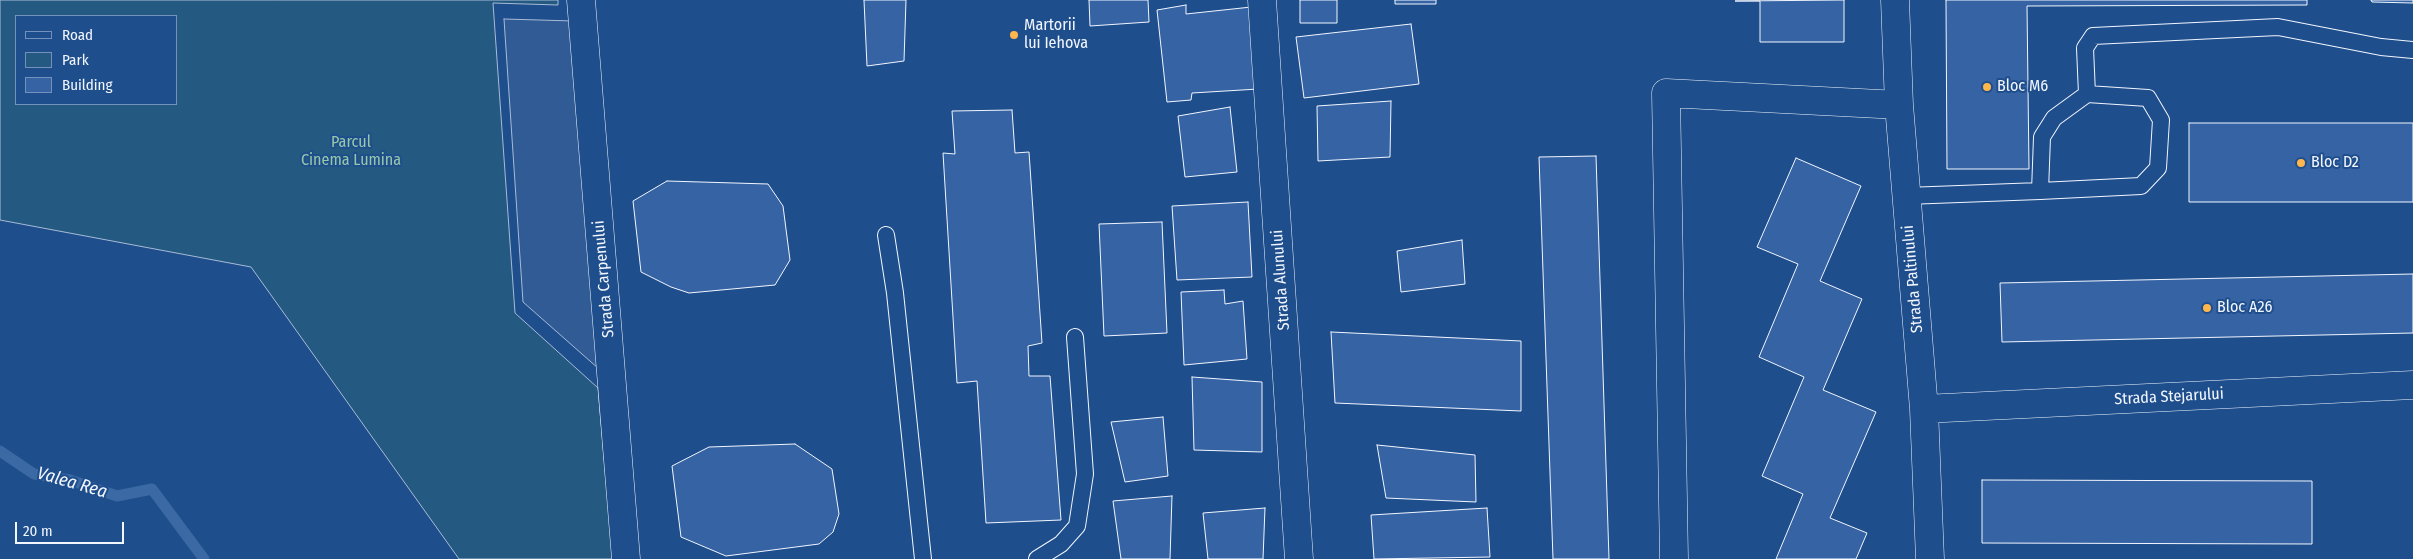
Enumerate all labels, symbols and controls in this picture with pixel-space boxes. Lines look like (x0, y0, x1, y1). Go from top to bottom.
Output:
legend (15, 15, 178, 105)
place label: Martorii lui Iehova (1024, 16, 1088, 54)
text: Road (62, 26, 93, 44)
marker: Martorii lui Iehova (1008, 29, 1020, 41)
text: Park (62, 51, 89, 69)
text: Building (62, 76, 113, 94)
place label: Bloc M6 (1997, 77, 2048, 97)
marker: Bloc M6 (1981, 81, 1993, 93)
park label: Parcul Cinema Lumina (301, 133, 401, 171)
place label: Bloc D2 (2311, 153, 2359, 173)
marker: Bloc D2 (2295, 157, 2307, 169)
street label: Strada Carpenului (589, 220, 619, 338)
street label: Strada Paltinului (1899, 224, 1927, 334)
street label: Strada Alunului (1268, 229, 1294, 331)
place label: Bloc A26 (2217, 298, 2273, 318)
marker: Bloc A26 (2201, 302, 2213, 314)
street label: Strada Stejarului (2114, 385, 2224, 409)
water label: Valea Rea (35, 463, 109, 503)
scale bar (18, 512, 126, 544)
text: 20 m (23, 522, 53, 540)

